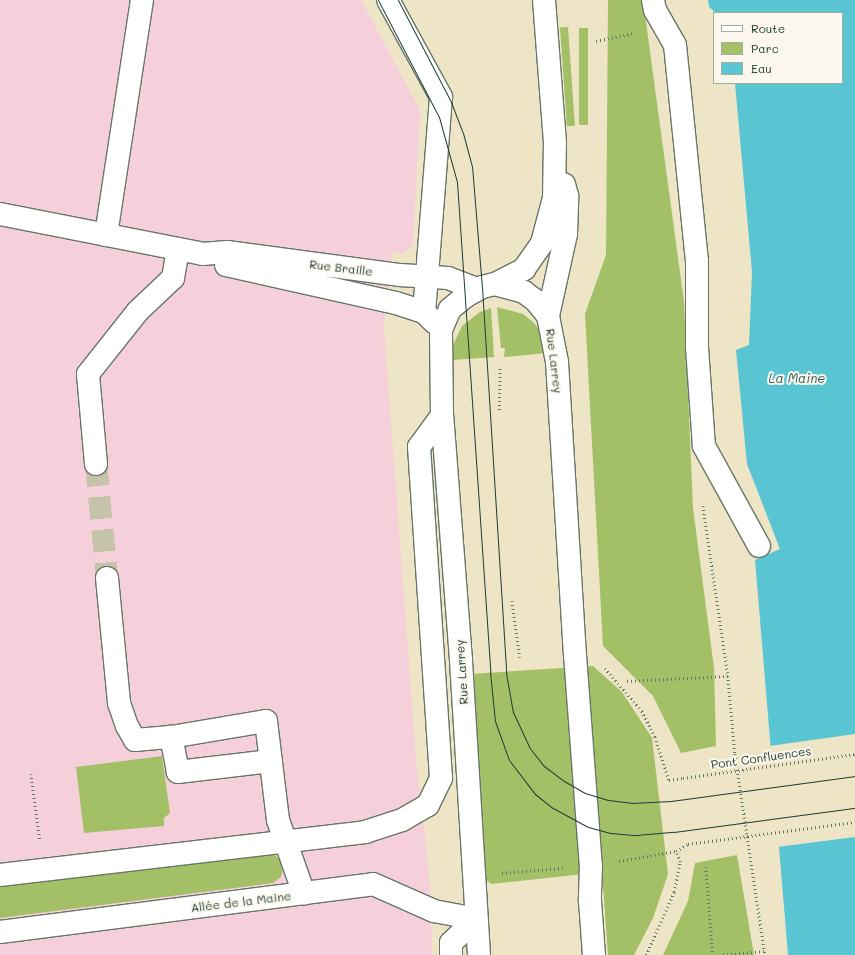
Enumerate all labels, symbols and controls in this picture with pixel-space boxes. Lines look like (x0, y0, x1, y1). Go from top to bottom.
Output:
legend (713, 12, 843, 84)
text: Route (751, 20, 785, 36)
text: Parc (751, 40, 779, 56)
text: Eau (751, 60, 772, 76)
street label: Rue Braille (309, 257, 373, 279)
street label: Rue Larrey (543, 328, 565, 394)
water label: La Maine (769, 370, 825, 386)
street label: Rue Larrey (453, 639, 471, 705)
street label: Pont Confluences (710, 744, 812, 772)
street label: Allée de la Maine (190, 889, 292, 915)

